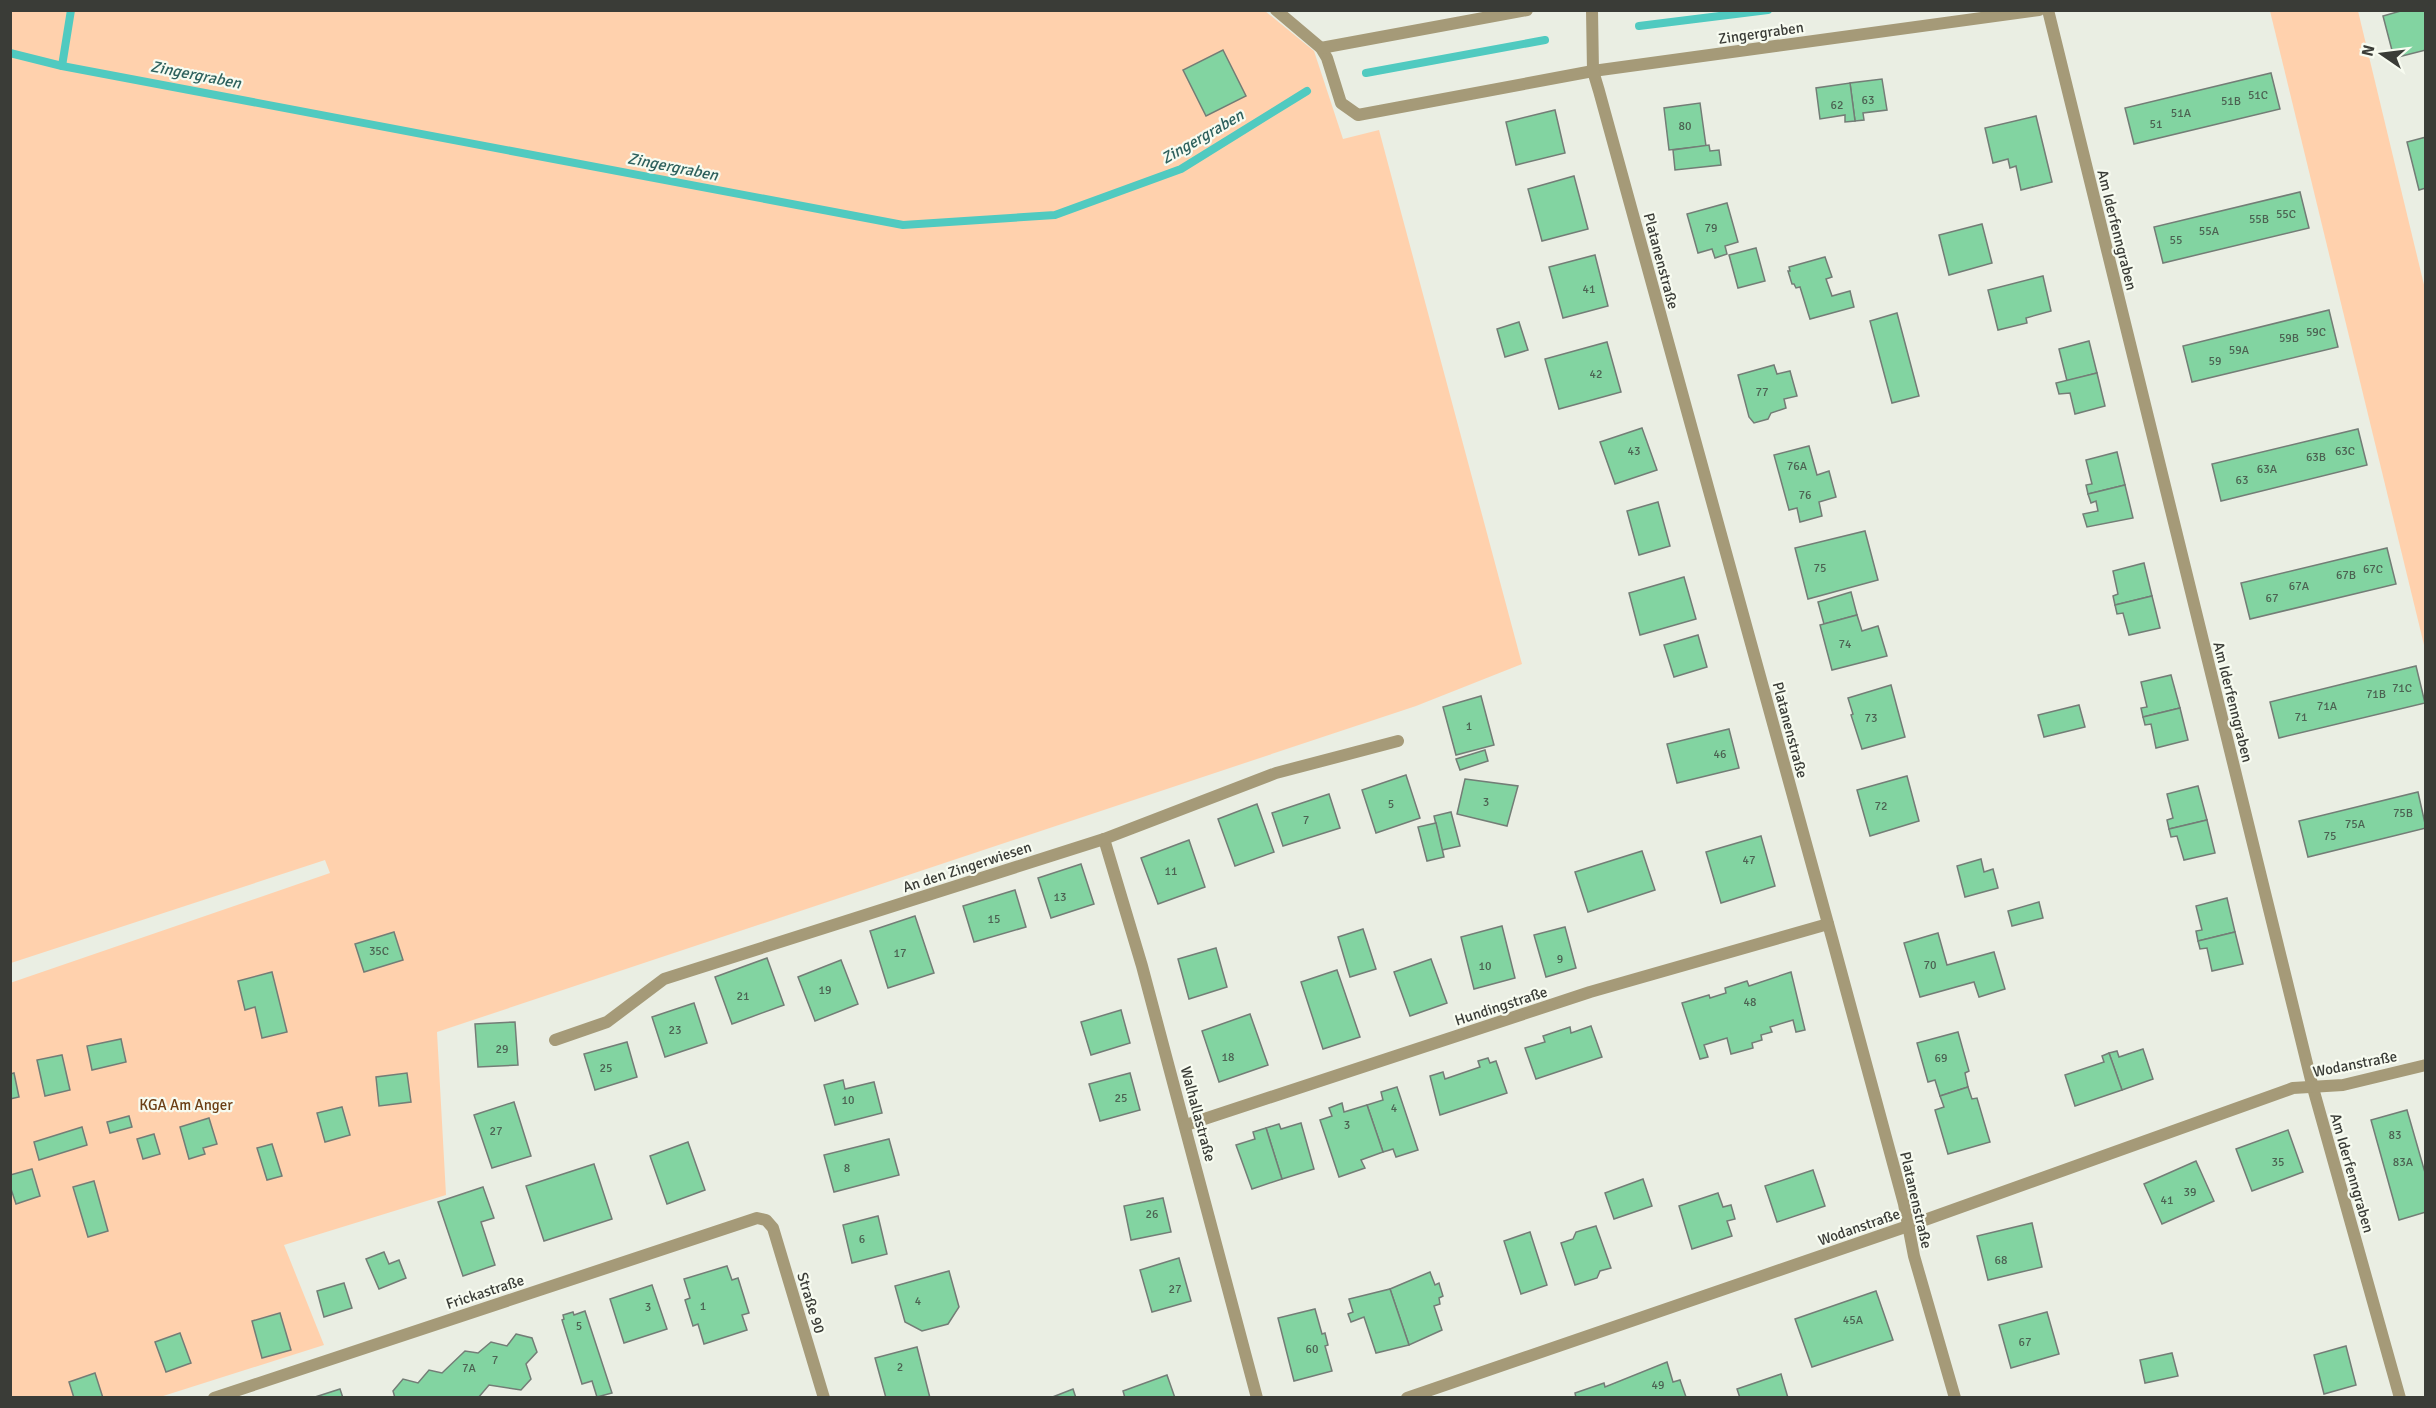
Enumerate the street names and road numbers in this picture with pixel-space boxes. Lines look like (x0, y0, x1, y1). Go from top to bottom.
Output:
street label: Zingergraben (1717, 18, 1805, 48)
street label: Am Iderfenngraben (2093, 168, 2141, 292)
street label: Platanenstraße (1640, 211, 1682, 311)
street label: Am Iderfenngraben (2209, 640, 2257, 764)
street label: Platanenstraße (1769, 680, 1811, 780)
street label: An den Zingerwiesen (900, 838, 1034, 896)
street label: Hundingstraße (1452, 983, 1550, 1029)
street label: Wodanstraße (2311, 1047, 2399, 1081)
street label: Walhallastraße (1177, 1064, 1219, 1164)
street label: Am Iderfenngraben (2326, 1111, 2378, 1235)
street label: Platanenstraße (1896, 1150, 1936, 1250)
street label: Wodanstraße (1816, 1205, 1902, 1249)
street label: Straße 90 (793, 1270, 829, 1336)
street label: Frickastraße (444, 1271, 526, 1313)

